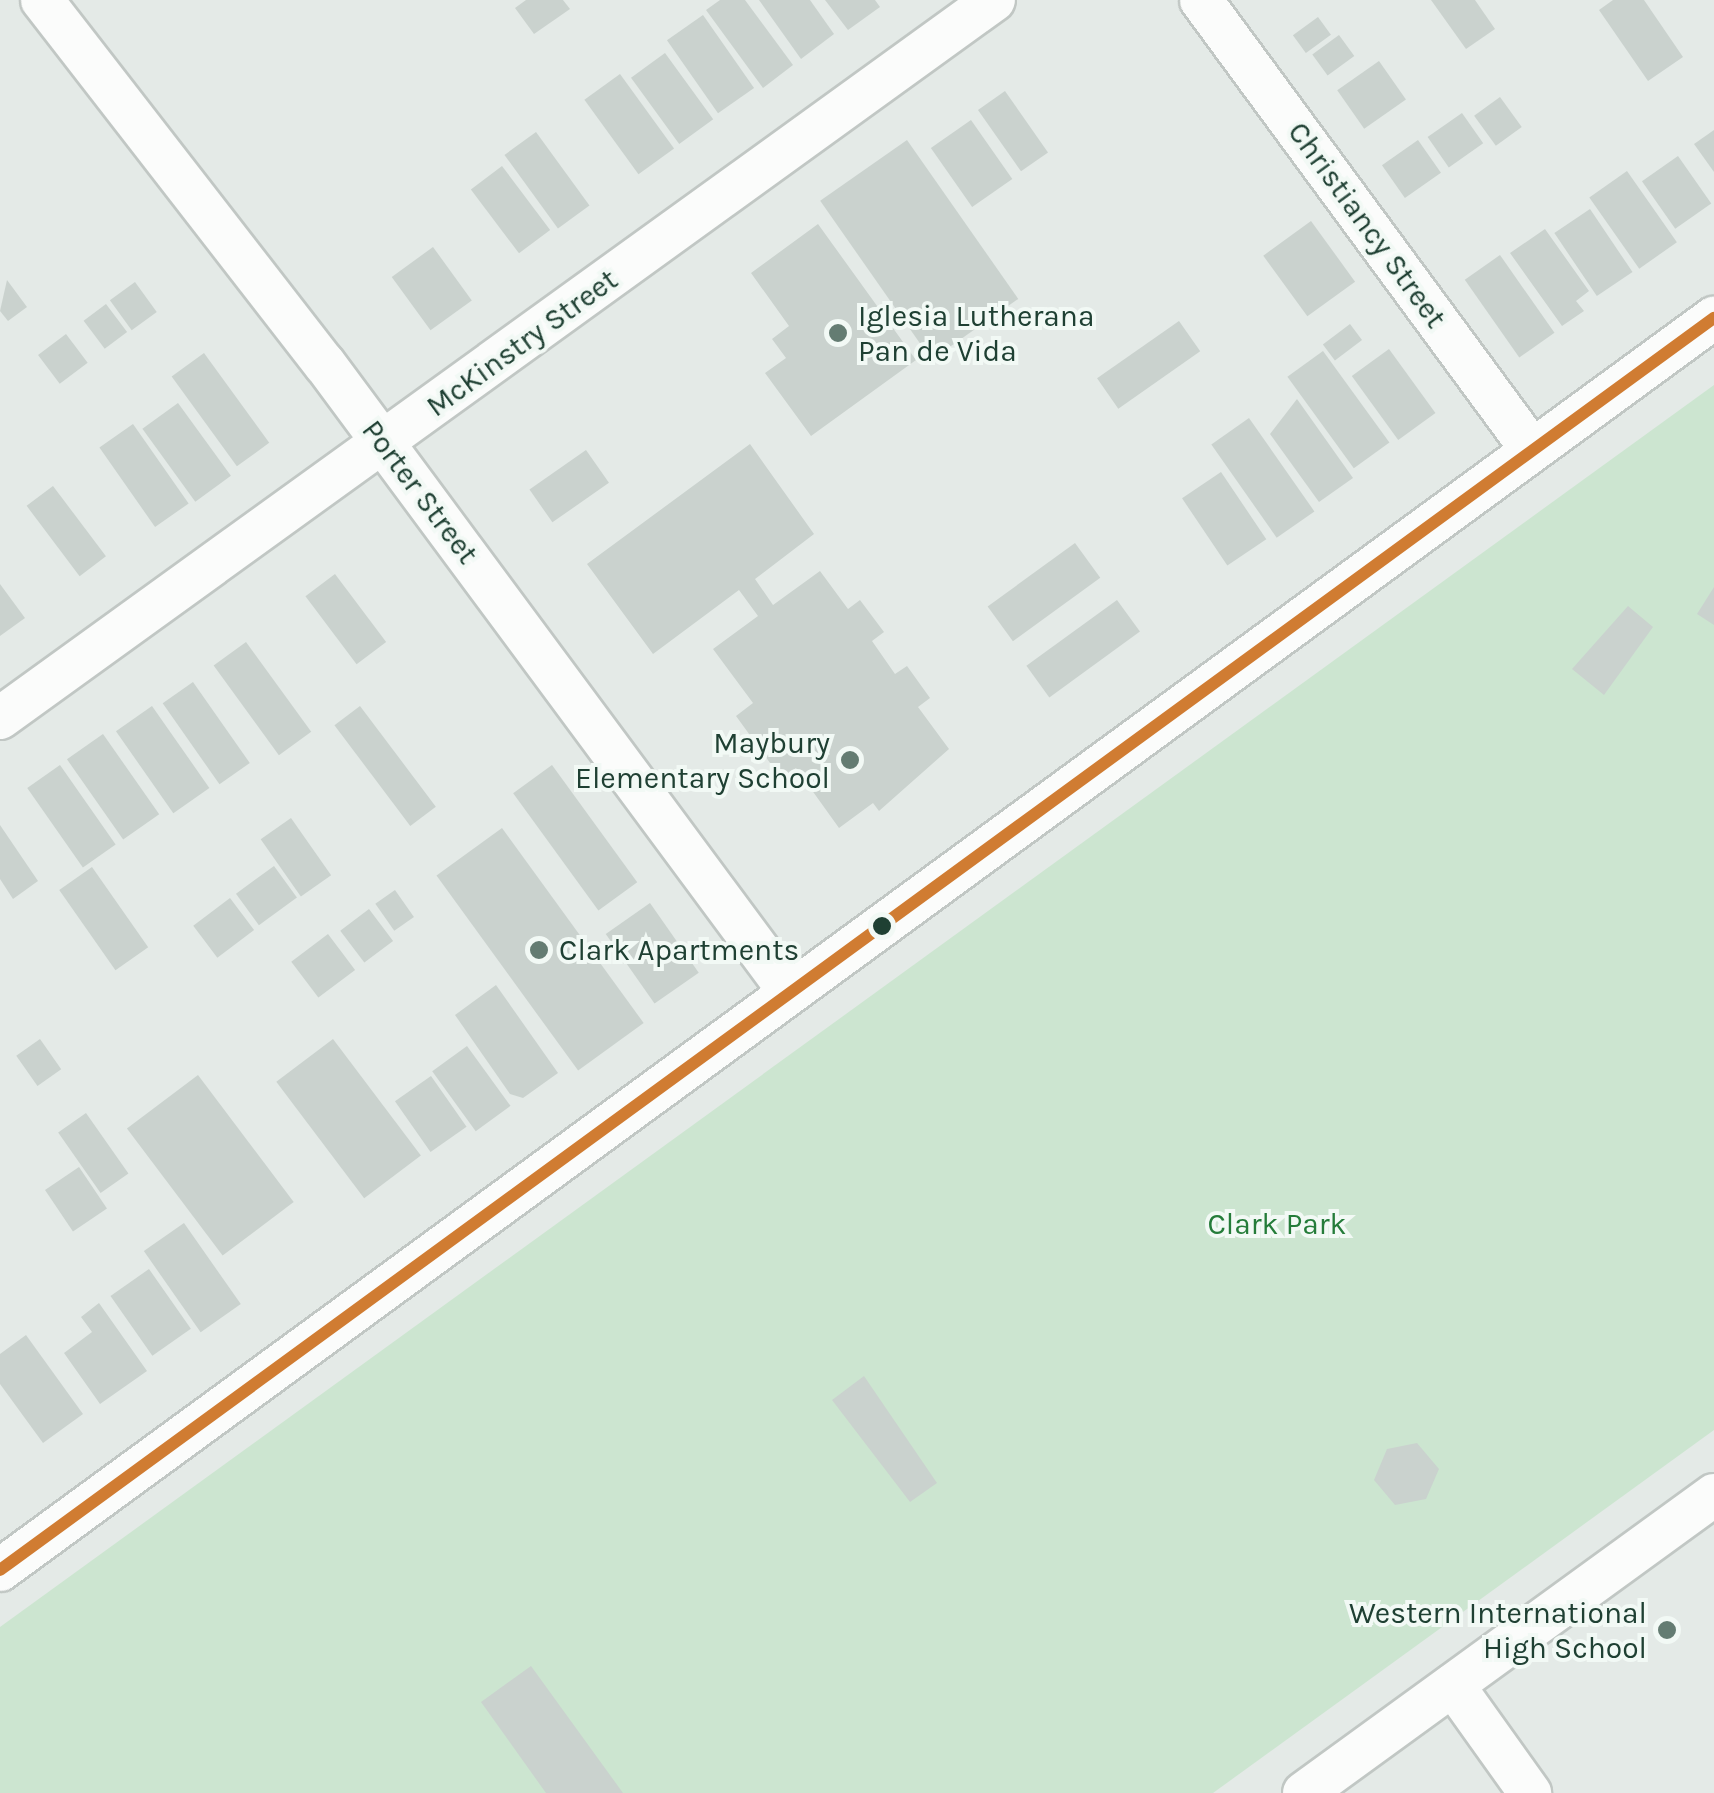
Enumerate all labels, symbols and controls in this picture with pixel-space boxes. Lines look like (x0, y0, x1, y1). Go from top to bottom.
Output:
street label: Christiancy Street (1280, 115, 1454, 335)
street label: McKinstry Street (419, 262, 625, 424)
place label: Iglesia Lutherana Pan de Vida (858, 298, 1094, 368)
marker: Iglesia Lutherana Pan de Vida (827, 322, 849, 344)
street label: Porter Street (354, 413, 486, 571)
place label: Maybury Elementary School (575, 725, 830, 796)
marker: Maybury Elementary School (839, 749, 861, 771)
unlabelled marker (872, 916, 892, 936)
place label: Clark Apartments (559, 932, 799, 968)
marker: Clark Apartments (528, 939, 550, 961)
park label: Clark Park (1207, 1206, 1347, 1242)
place label: Western International High School (1349, 1595, 1647, 1666)
marker: Western International High School (1656, 1619, 1678, 1641)

